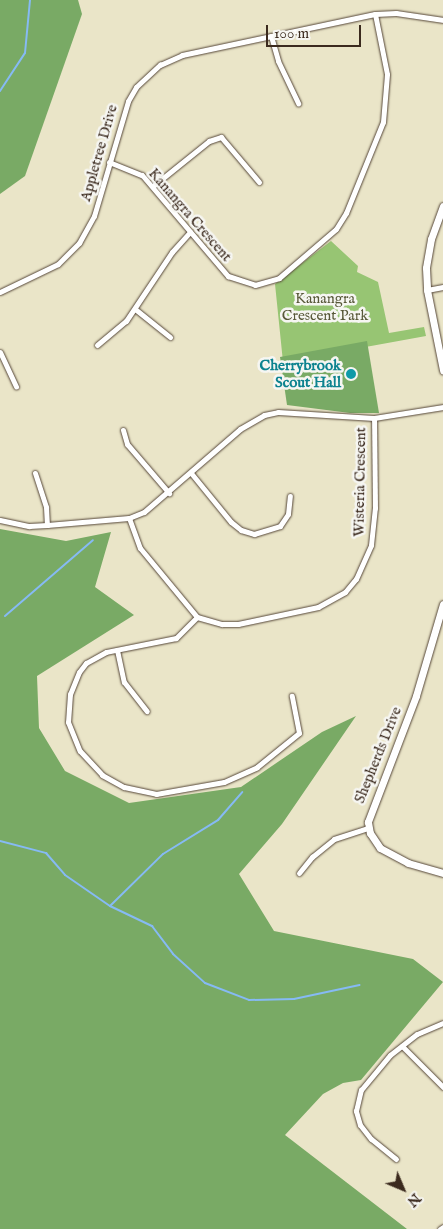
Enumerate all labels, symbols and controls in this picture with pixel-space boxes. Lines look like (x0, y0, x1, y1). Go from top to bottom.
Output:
scale bar (268, 15, 363, 47)
text: 100 m (274, 24, 309, 43)
street label: Appletree Drive (77, 103, 121, 203)
street label: Kanangra Crescent (145, 165, 235, 265)
park label: Kanangra Crescent Park (282, 289, 368, 324)
place label: Cherrybrook Scout Hall (259, 356, 341, 391)
marker: Cherrybrook Scout Hall (345, 368, 357, 380)
street label: Wisteria Crescent (350, 427, 370, 537)
street label: Shepherds Drive (350, 704, 406, 806)
north arrow (378, 1164, 428, 1214)
text: N (403, 1189, 424, 1210)

